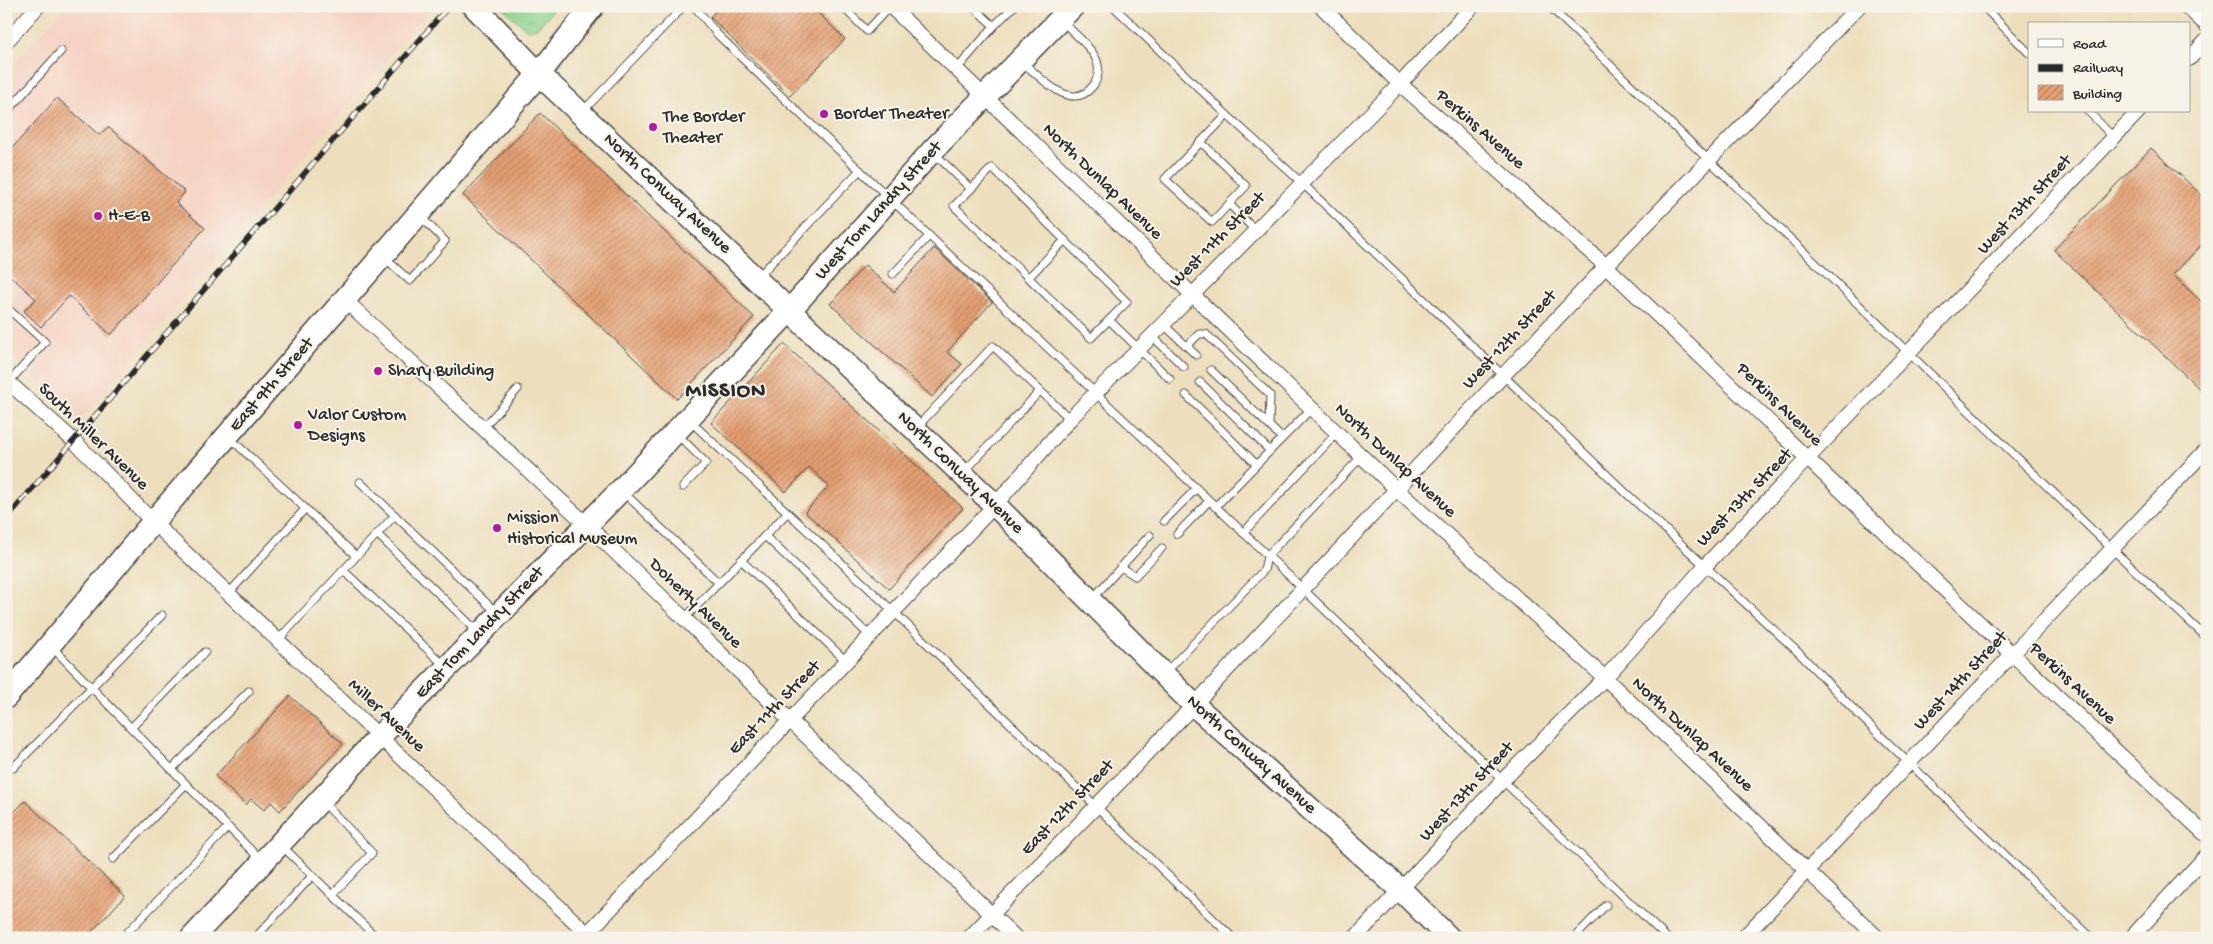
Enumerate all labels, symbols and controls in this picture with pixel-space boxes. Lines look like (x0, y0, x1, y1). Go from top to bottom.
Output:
legend (2028, 22, 2190, 112)
text: Road (2073, 36, 2107, 54)
text: Railway (2073, 60, 2124, 78)
street label: Perkins Avenue (1430, 85, 1529, 175)
text: Building (2072, 86, 2122, 104)
place label: Border Theater (833, 104, 950, 125)
place label: The Border Theater (662, 107, 746, 149)
marker: Border Theater (818, 108, 830, 120)
street label: North Dunlap Avenue (1038, 119, 1167, 245)
marker: The Border Theater (647, 121, 659, 133)
street label: North Conway Avenue (599, 129, 736, 259)
street label: West Tom Landry Street (811, 136, 948, 285)
street label: West 13th Street (1973, 150, 2078, 259)
street label: West 11th Street (1166, 187, 1271, 292)
place label: H-E-B (108, 206, 151, 227)
marker: H-E-B (92, 210, 104, 222)
street label: West 12th Street (1459, 285, 1563, 394)
street label: East 9th Street (225, 332, 320, 436)
street label: Perkins Avenue (1731, 358, 1827, 452)
place label: Shary Building (388, 361, 494, 382)
marker: Shary Building (372, 365, 384, 377)
street label: South Miller Avenue (33, 379, 153, 496)
district label: MISSION (686, 379, 766, 405)
street label: North Dunlap Avenue (1330, 399, 1461, 523)
place label: Valor Custom Designs (307, 405, 406, 447)
street label: North Conway Avenue (892, 407, 1028, 539)
marker: Valor Custom Designs (292, 419, 304, 431)
street label: West 13th Street (1693, 443, 1798, 552)
place label: Mission Historical Museum (507, 508, 637, 550)
marker: Mission Historical Museum (491, 522, 503, 534)
street label: Doherty Avenue (643, 554, 746, 654)
street label: East Tom Landry Street (411, 561, 550, 704)
street label: West 14th Street (1910, 626, 2013, 735)
street label: Perkins Avenue (2023, 638, 2120, 730)
street label: East 11th Street (725, 655, 827, 760)
street label: North Dunlap Avenue (1627, 673, 1758, 797)
street label: Miller Avenue (343, 675, 430, 758)
street label: North Conway Avenue (1182, 691, 1321, 819)
street label: West 13th Street (1415, 737, 1520, 846)
street label: East 12th Street (1017, 755, 1120, 860)

